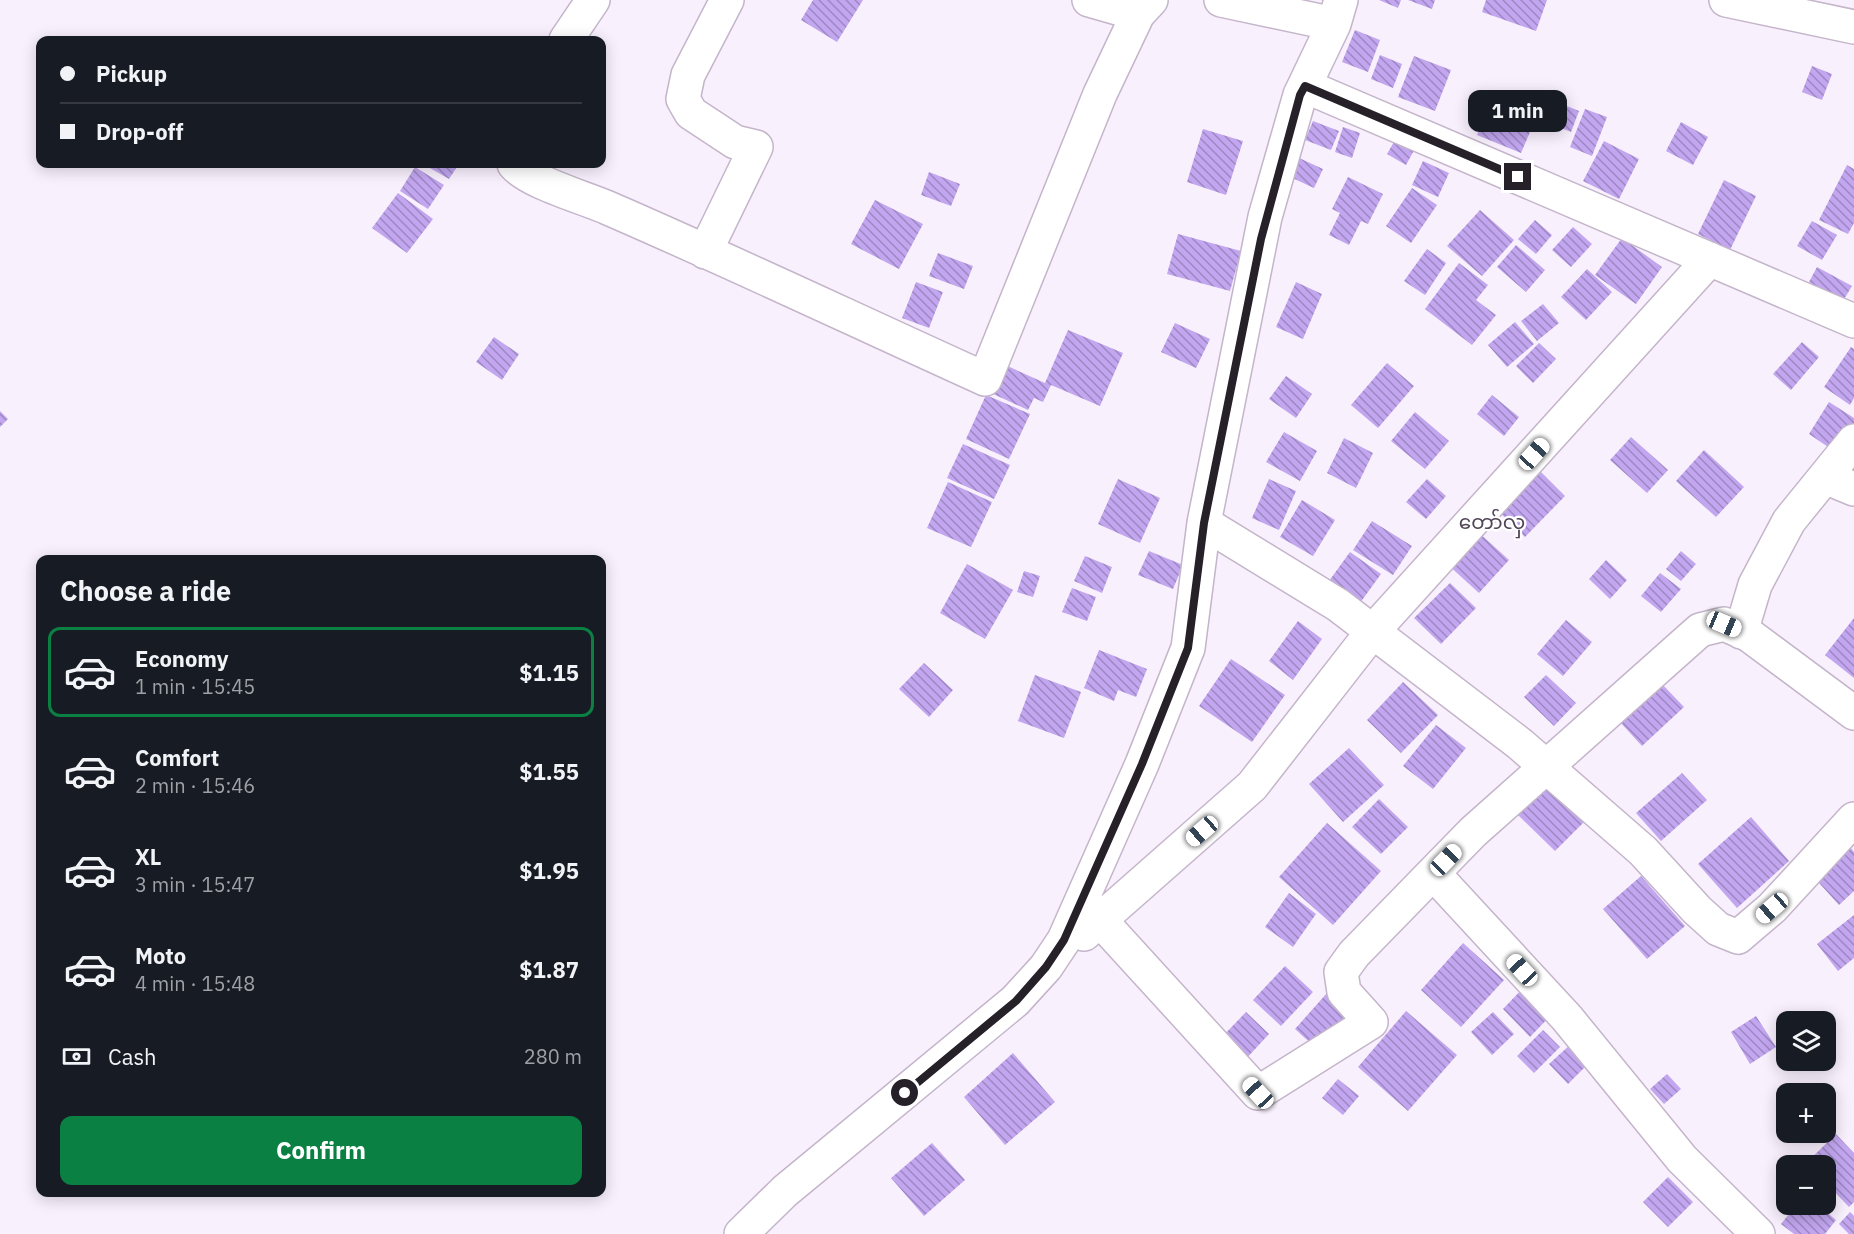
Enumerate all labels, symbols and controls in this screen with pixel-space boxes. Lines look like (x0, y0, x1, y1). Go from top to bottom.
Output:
text: Pickup (96, 59, 167, 88)
callout: 1 min (1468, 90, 1568, 132)
text: 1 min (1491, 97, 1544, 124)
text: Drop-off (96, 117, 183, 146)
route end (1504, 163, 1531, 190)
car (1515, 435, 1553, 473)
district label: တော်လှ (1459, 508, 1525, 539)
text: Choose a ride (60, 573, 231, 608)
car (1704, 609, 1744, 639)
text: Economy (135, 644, 229, 673)
icon: car (63, 645, 117, 699)
text: $1.15 (519, 658, 579, 687)
text: 1 min · 15:45 (135, 673, 255, 700)
text: Comfort (135, 743, 219, 772)
icon: car (63, 744, 117, 798)
text: $1.55 (519, 757, 579, 786)
text: 2 min · 15:46 (135, 772, 255, 799)
car (1183, 812, 1221, 850)
car (1427, 841, 1465, 879)
text: XL (135, 842, 161, 871)
icon: car (63, 843, 117, 897)
text: $1.95 (519, 856, 579, 885)
text: 3 min · 15:47 (135, 871, 255, 898)
car (1753, 889, 1791, 927)
text: Moto (135, 941, 186, 970)
icon: car (63, 942, 117, 996)
car (1503, 951, 1541, 989)
text: $1.87 (519, 955, 579, 984)
text: 4 min · 15:48 (135, 970, 255, 997)
map controls (1776, 1011, 1836, 1215)
button: layers (1776, 1011, 1836, 1071)
icon: cash (60, 1040, 93, 1073)
text: Cash (108, 1042, 157, 1071)
text: 280 m (524, 1043, 582, 1070)
car (1239, 1074, 1277, 1112)
route start (891, 1079, 918, 1106)
button: + (1776, 1083, 1836, 1143)
button: Confirm (60, 1116, 582, 1185)
button: − (1776, 1155, 1836, 1215)

